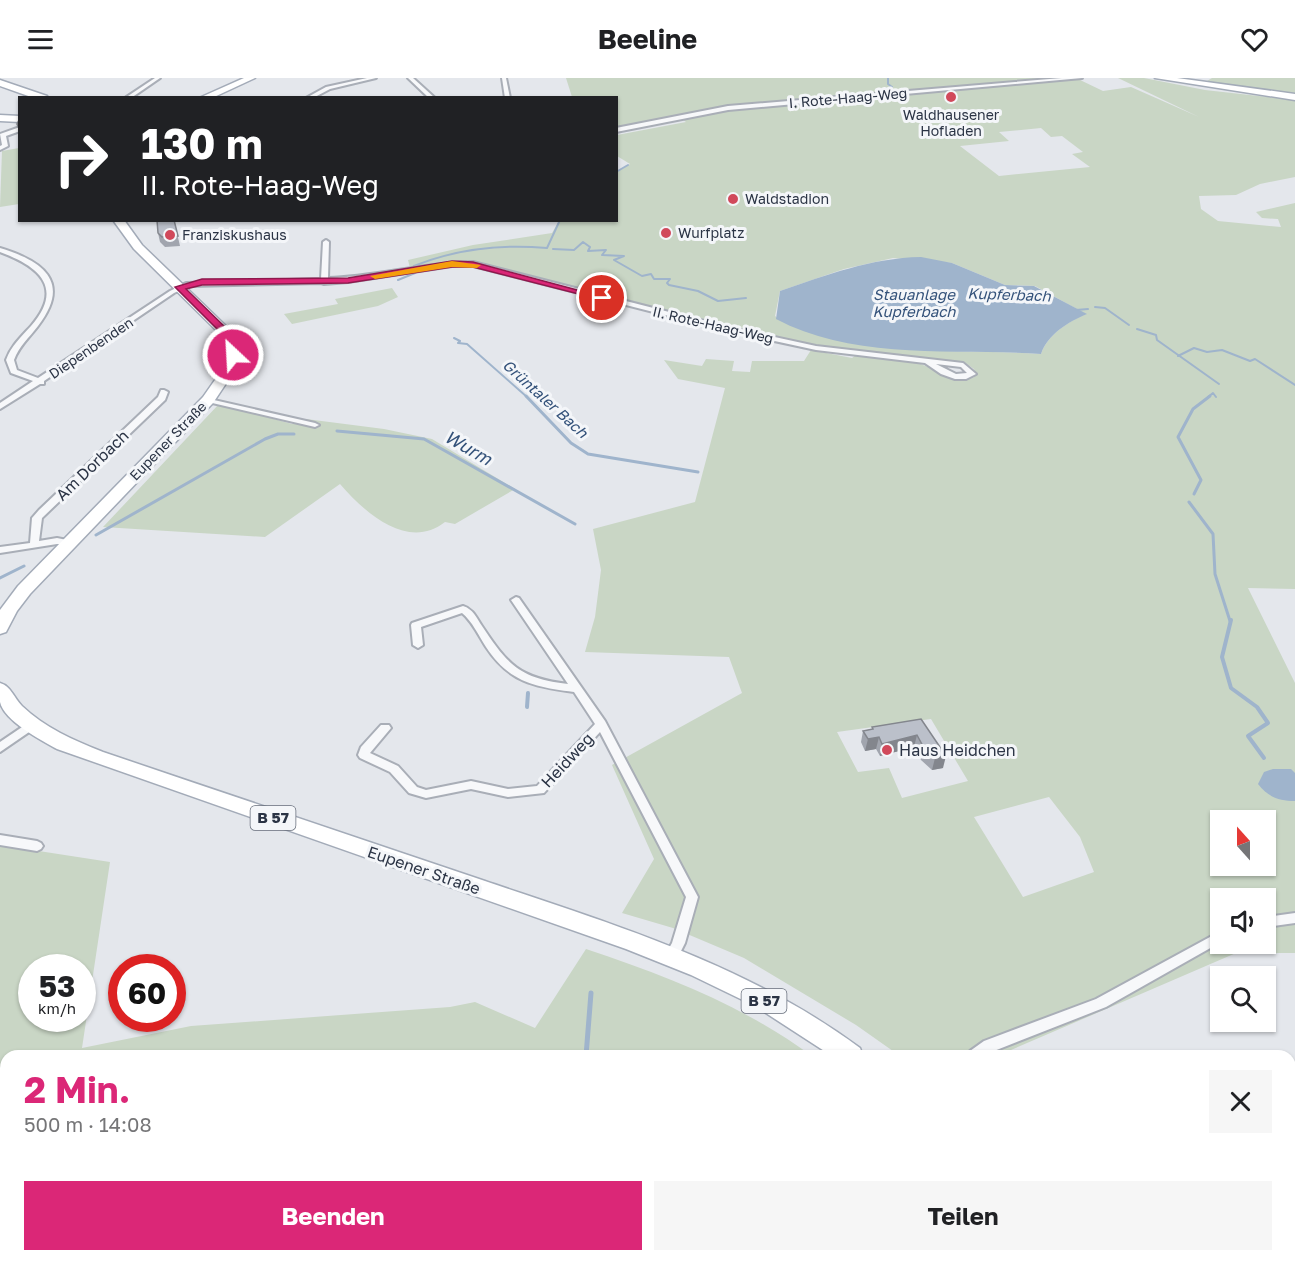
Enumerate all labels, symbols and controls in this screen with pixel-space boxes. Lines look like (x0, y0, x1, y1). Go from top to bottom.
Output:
icon: menu (24, 23, 57, 56)
text: Beeline (598, 23, 697, 55)
icon: heart (1238, 23, 1271, 56)
street label: I. Rote-Haag-Weg (788, 84, 908, 111)
marker: Waldhausener Hofladen (944, 90, 958, 104)
place label: Waldhausener Hofladen (903, 106, 1000, 139)
text: 130 m (141, 118, 263, 168)
icon: right (42, 120, 120, 198)
text: II. Rote-Haag-Weg (141, 169, 379, 201)
place label: Waldstadion (745, 190, 829, 207)
marker: Waldstadion (726, 192, 740, 206)
place label: Wurfplatz (678, 224, 744, 241)
place label: Franziskushaus (182, 226, 287, 243)
marker: Wurfplatz (659, 226, 673, 240)
marker: Franziskushaus (163, 228, 177, 242)
pin (576, 272, 627, 323)
icon: arrive (585, 281, 618, 314)
water label: Kupferbach (967, 284, 1052, 304)
water label: Stauanlage Kupferbach (872, 285, 956, 320)
street label: II. Rote-Haag-Weg (651, 302, 775, 347)
street label: Diepenbenden (45, 313, 136, 382)
position arrow (201, 323, 265, 387)
water label: Grüntaler Bach (500, 355, 592, 442)
street label: Eupener Straße (126, 398, 210, 484)
street label: Am Dorbach (51, 425, 133, 505)
water label: Wurm (441, 425, 497, 470)
street label: Heidweg (537, 728, 597, 792)
place label: Haus Heidchen (899, 740, 1016, 760)
marker: Haus Heidchen (880, 743, 894, 757)
road number: B 57 (250, 806, 296, 830)
north arrow (1210, 810, 1276, 876)
map controls (1210, 810, 1276, 1032)
street label: Eupener Straße (365, 841, 483, 899)
button: sound (1210, 888, 1276, 954)
speed limit sign: 60 (108, 954, 186, 1032)
button: search (1210, 966, 1276, 1032)
text: 53 (39, 968, 75, 1004)
road number: B 57 (742, 989, 786, 1013)
text: km/h (38, 999, 76, 1017)
text: 2 Min. (24, 1068, 130, 1111)
button: close (1209, 1070, 1272, 1133)
text: 500 m · 14:08 (24, 1112, 152, 1136)
button: Beenden (24, 1181, 642, 1250)
button: Teilen (654, 1181, 1272, 1250)

